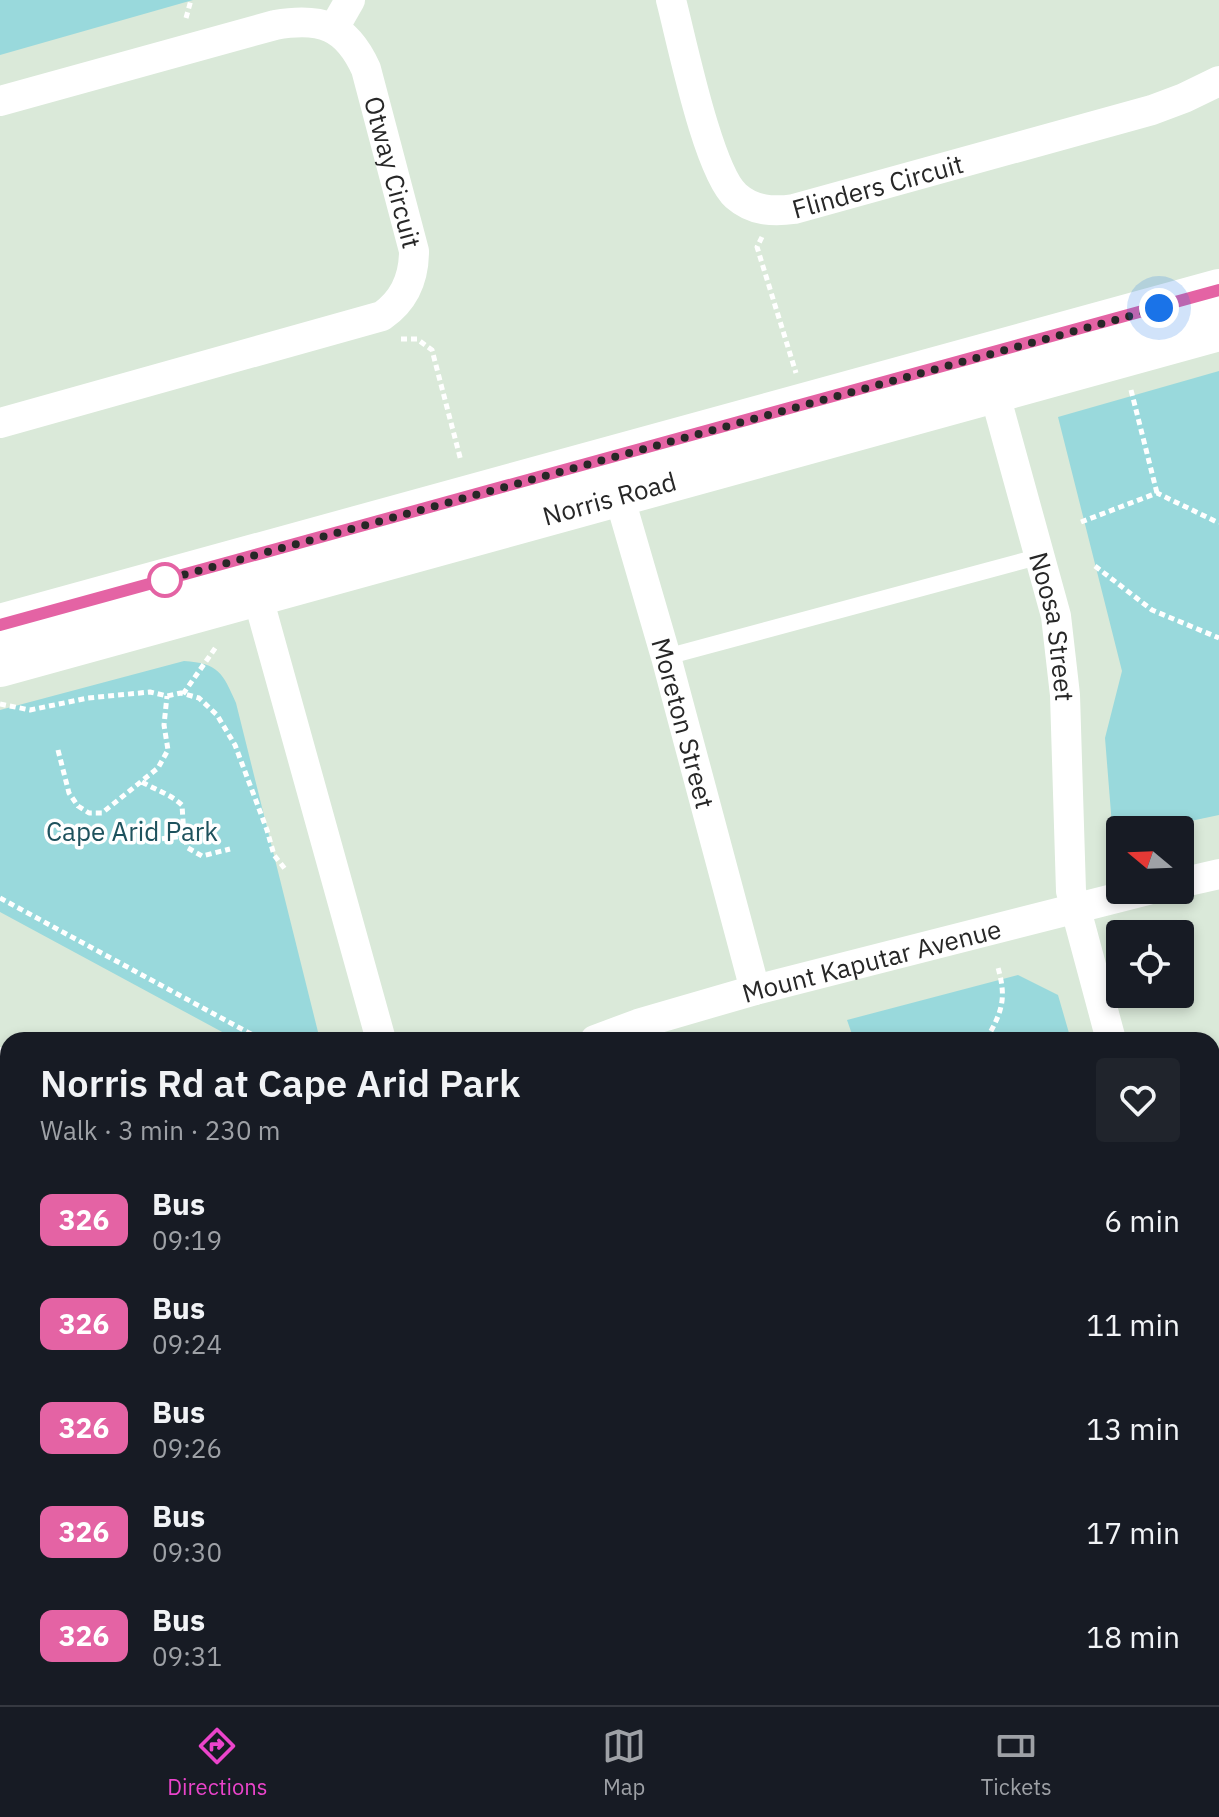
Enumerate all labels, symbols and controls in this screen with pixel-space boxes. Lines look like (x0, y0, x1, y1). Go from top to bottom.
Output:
street label: Otway Circuit (357, 92, 429, 252)
street label: Flinders Circuit (788, 146, 967, 226)
your location (1139, 288, 1179, 328)
street label: Norris Road (539, 463, 680, 533)
street label: Noosa Street (1022, 548, 1082, 702)
unlabelled marker (148, 563, 182, 597)
street label: Moreton Street (644, 634, 723, 812)
park label: Cape Arid Park (46, 814, 218, 848)
north arrow (1106, 816, 1194, 904)
map controls (1106, 816, 1194, 1008)
street label: Mount Kaputar Avenue (738, 911, 1005, 1010)
button: locate (1106, 920, 1194, 1008)
text: Norris Rd at Cape Arid Park (40, 1058, 520, 1107)
button: heart (1096, 1058, 1180, 1142)
text: Walk · 3 min · 230 m (40, 1113, 280, 1147)
text: Bus (152, 1184, 205, 1223)
text: 326 (59, 1201, 109, 1238)
text: 6 min (1104, 1201, 1180, 1240)
text: 09:19 (152, 1223, 222, 1257)
text: Bus (152, 1288, 205, 1327)
text: 326 (59, 1305, 109, 1342)
text: 11 min (1086, 1305, 1180, 1344)
text: 09:24 (152, 1327, 222, 1361)
text: Bus (152, 1392, 205, 1431)
text: 326 (59, 1409, 109, 1446)
text: 13 min (1086, 1409, 1180, 1448)
text: 09:26 (152, 1431, 222, 1465)
text: Bus (152, 1496, 205, 1535)
text: 326 (59, 1513, 109, 1550)
text: 17 min (1086, 1513, 1180, 1552)
text: 09:30 (152, 1535, 222, 1569)
text: Bus (152, 1600, 205, 1639)
text: 326 (59, 1617, 109, 1654)
text: 18 min (1086, 1617, 1180, 1656)
text: 09:31 (152, 1639, 222, 1673)
tab: Directions (167, 1724, 267, 1801)
tab: Map (602, 1724, 646, 1801)
tab: Tickets (981, 1724, 1052, 1801)

